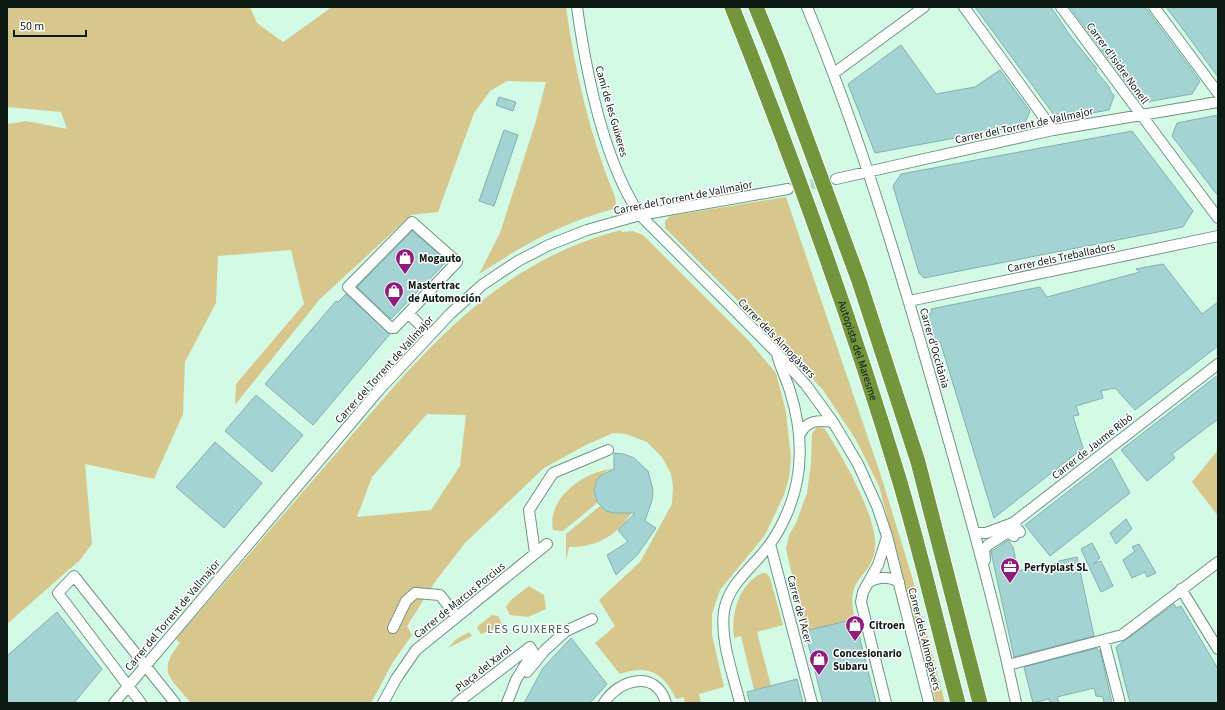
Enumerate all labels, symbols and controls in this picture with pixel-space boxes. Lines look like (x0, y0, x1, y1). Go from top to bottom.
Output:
scale bar (14, 12, 86, 38)
text: 50 m (20, 18, 44, 35)
street label: Carrer d'Isidre Nonell (1083, 19, 1152, 107)
street label: Camí de les Guixeres (591, 64, 632, 159)
street label: Carrer del Torrent de Vallmajor (954, 103, 1095, 147)
street label: Carrer del Torrent de Vallmajor (612, 177, 754, 218)
street label: Carrer dels Treballadors (1006, 239, 1117, 276)
shop icon: Mogauto (394, 247, 416, 275)
place label: Mogauto (419, 251, 461, 266)
place label: Mastertrac de Automoción (408, 278, 481, 306)
shop icon: Mastertrac de Automoción (383, 280, 405, 308)
street label: Carrer dels Almogàvers (735, 295, 819, 382)
street label: Autopista del Maresme (834, 299, 881, 403)
street label: Carrer d'Occitània (916, 306, 953, 390)
street label: Carrer del Torrent de Vallmajor (332, 312, 437, 427)
street label: Carrer de Jaume Ribó (1049, 410, 1136, 483)
street label: Carrer del Torrent de Vallmajor (121, 556, 224, 674)
office icon: Perfyplast SL (999, 556, 1021, 584)
street label: Carrer de Marcus Porcius (410, 559, 508, 642)
place label: Perfyplast SL (1024, 560, 1088, 575)
street label: Carrer de l'Acer (783, 574, 816, 645)
street label: Carrer dels Almogàvers (904, 586, 945, 693)
shop icon: Citroen (844, 614, 866, 642)
place label: Citroen (869, 618, 905, 633)
district label: LES GUIXERES (487, 621, 571, 638)
street label: Plaça del Xarol (452, 642, 515, 695)
place label: Concesionario Subaru (833, 646, 902, 674)
shop icon: Concesionario Subaru (808, 648, 830, 676)

